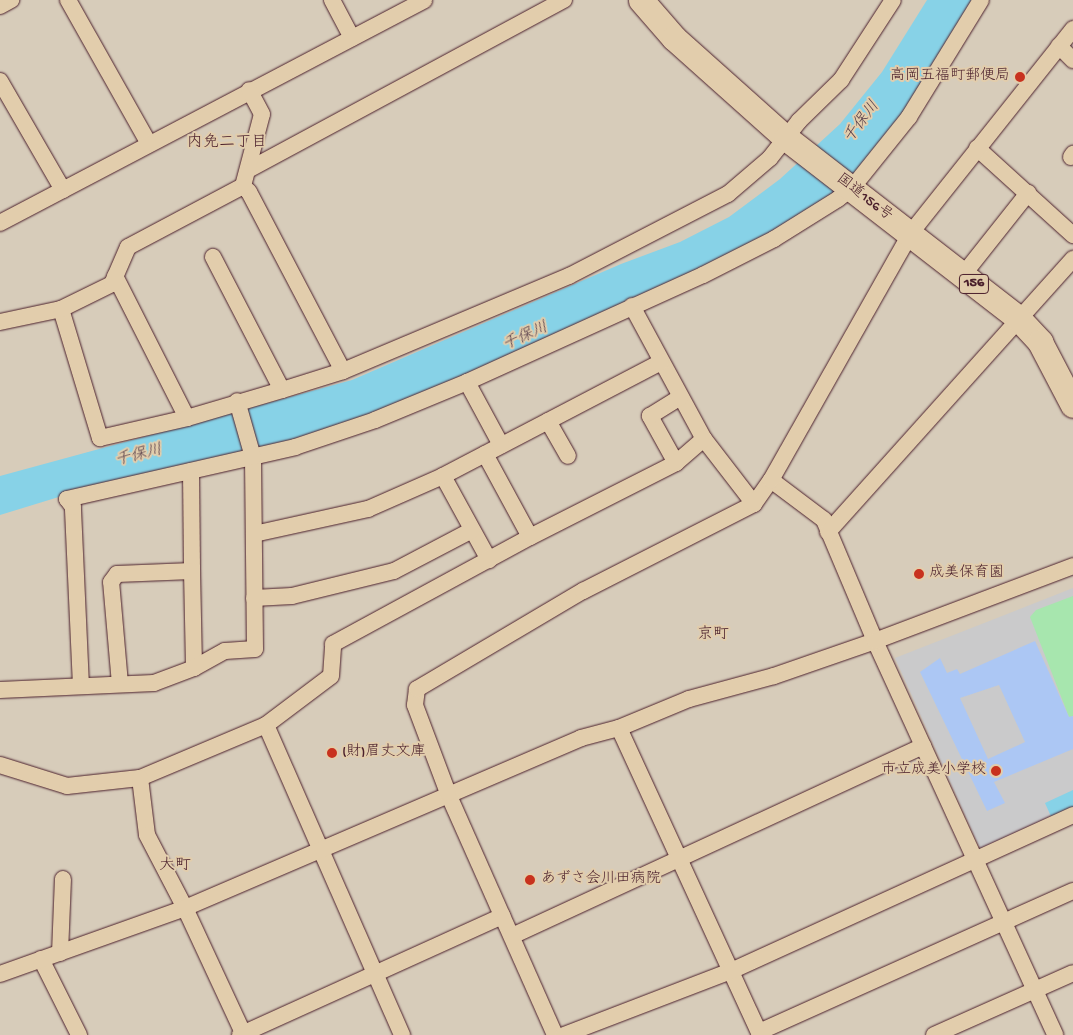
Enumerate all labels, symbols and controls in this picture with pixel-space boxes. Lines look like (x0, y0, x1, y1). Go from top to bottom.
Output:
place label: 高岡五福町郵便局 (890, 68, 1010, 86)
marker: 高岡五福町郵便局 (1014, 71, 1026, 83)
water label: 千保川 (841, 98, 885, 148)
district label: 内免二丁目 (187, 134, 267, 154)
street label: 国道156号 (832, 170, 896, 226)
road number: 156 (958, 272, 990, 296)
water label: 千保川 (500, 319, 552, 357)
water label: 千保川 (113, 442, 165, 472)
place label: 成美保育園 (929, 565, 1004, 583)
marker: 成美保育園 (913, 568, 925, 580)
district label: 京町 (697, 626, 729, 646)
place label: (財)眉丈文庫 (342, 744, 425, 762)
marker: (財)眉丈文庫 (326, 747, 338, 759)
place label: 市立成美小学校 (881, 762, 986, 780)
marker: 市立成美小学校 (990, 765, 1002, 777)
district label: 大町 (159, 857, 191, 877)
place label: あずさ会川田病院 (541, 871, 661, 889)
marker: あずさ会川田病院 (523, 873, 537, 887)

